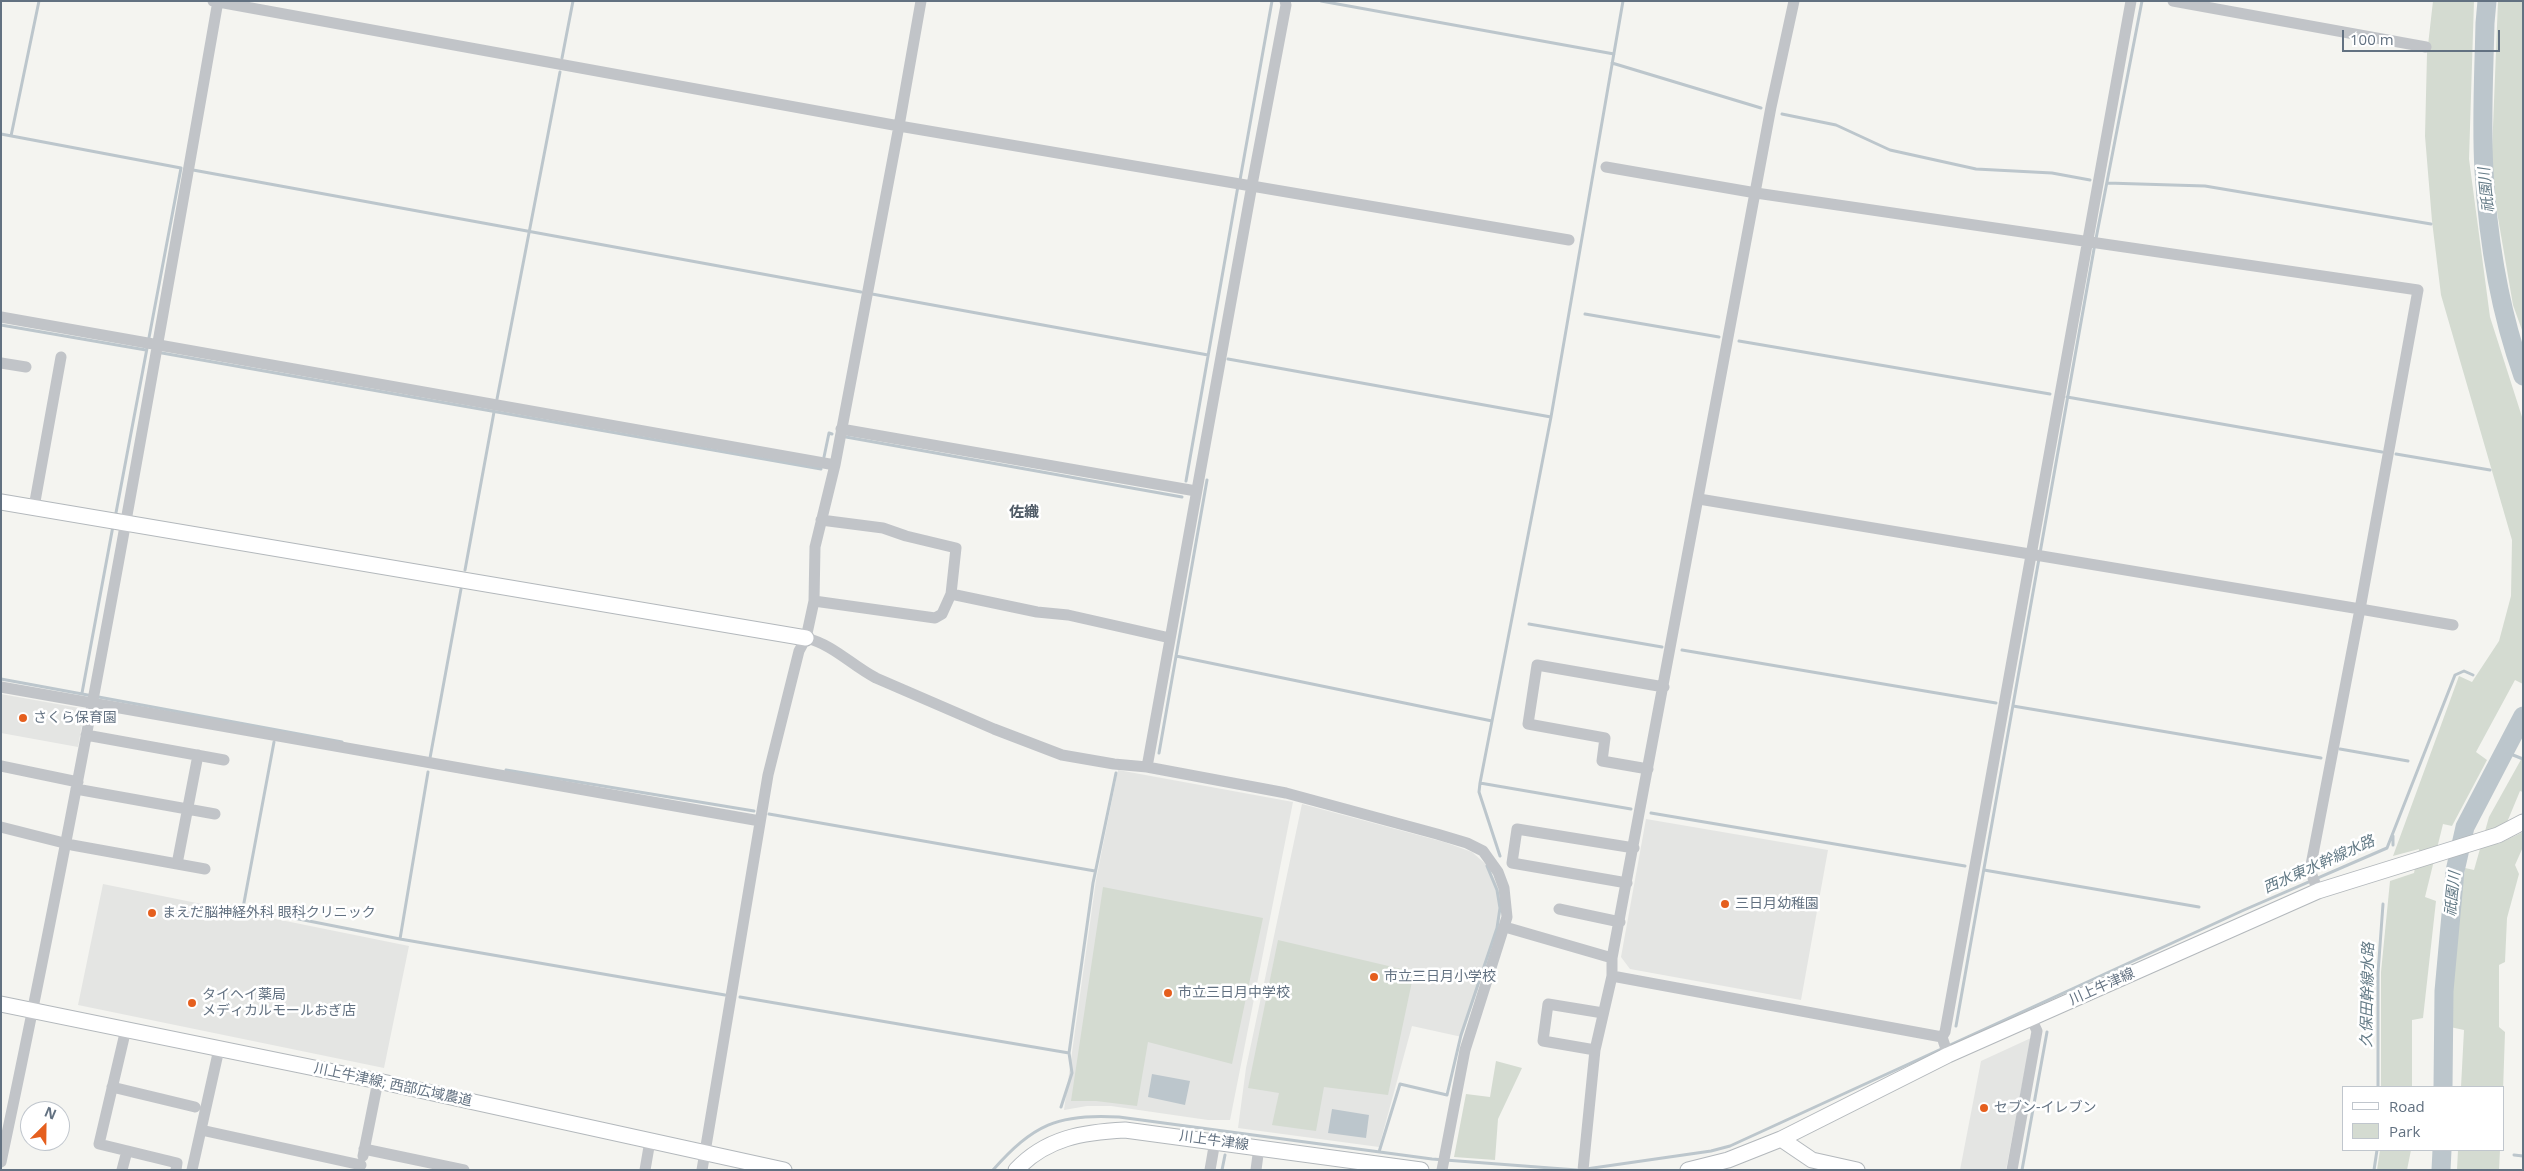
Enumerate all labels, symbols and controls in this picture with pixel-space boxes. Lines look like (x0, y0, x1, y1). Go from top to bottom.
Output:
scale bar (2344, 20, 2502, 52)
text: 100 m (2350, 29, 2394, 49)
water label: 祇園川 (2476, 167, 2498, 213)
district label: 佐織 (1009, 504, 1039, 522)
place label: さくら保育園 (33, 710, 117, 726)
marker: さくら保育園 (17, 712, 29, 724)
water label: 西水東水幹線水路 (2261, 832, 2377, 898)
water label: 祇園川 (2442, 871, 2464, 917)
place label: 三日月幼稚園 (1735, 896, 1819, 912)
marker: 三日月幼稚園 (1719, 898, 1731, 910)
place label: まえだ脳神経外科 眼科クリニック (162, 905, 376, 921)
marker: まえだ脳神経外科 眼科クリニック (146, 907, 158, 919)
water label: 久保田幹線水路 (2358, 942, 2378, 1048)
street label: 川上牛津線 (2067, 965, 2137, 1009)
place label: 市立三日月小学校 (1384, 969, 1496, 985)
marker: 市立三日月小学校 (1368, 971, 1380, 983)
place label: 市立三日月中学校 (1178, 985, 1290, 1001)
place label: タイヘイ薬局 メディカルモールおぎ店 (202, 987, 356, 1020)
marker: 市立三日月中学校 (1162, 987, 1174, 999)
marker: タイヘイ薬局 メディカルモールおぎ店 (186, 997, 198, 1009)
street label: 川上牛津線; 西部広域農道 (312, 1060, 474, 1110)
legend (2342, 1086, 2504, 1151)
text: Road (2389, 1096, 2425, 1116)
place label: セブン-イレブン (1994, 1100, 2097, 1116)
north arrow (20, 1101, 70, 1151)
text: N (42, 1102, 60, 1124)
marker: セブン-イレブン (1978, 1102, 1990, 1114)
text: Park (2389, 1121, 2420, 1141)
street label: 川上牛津線 (1178, 1128, 1250, 1154)

